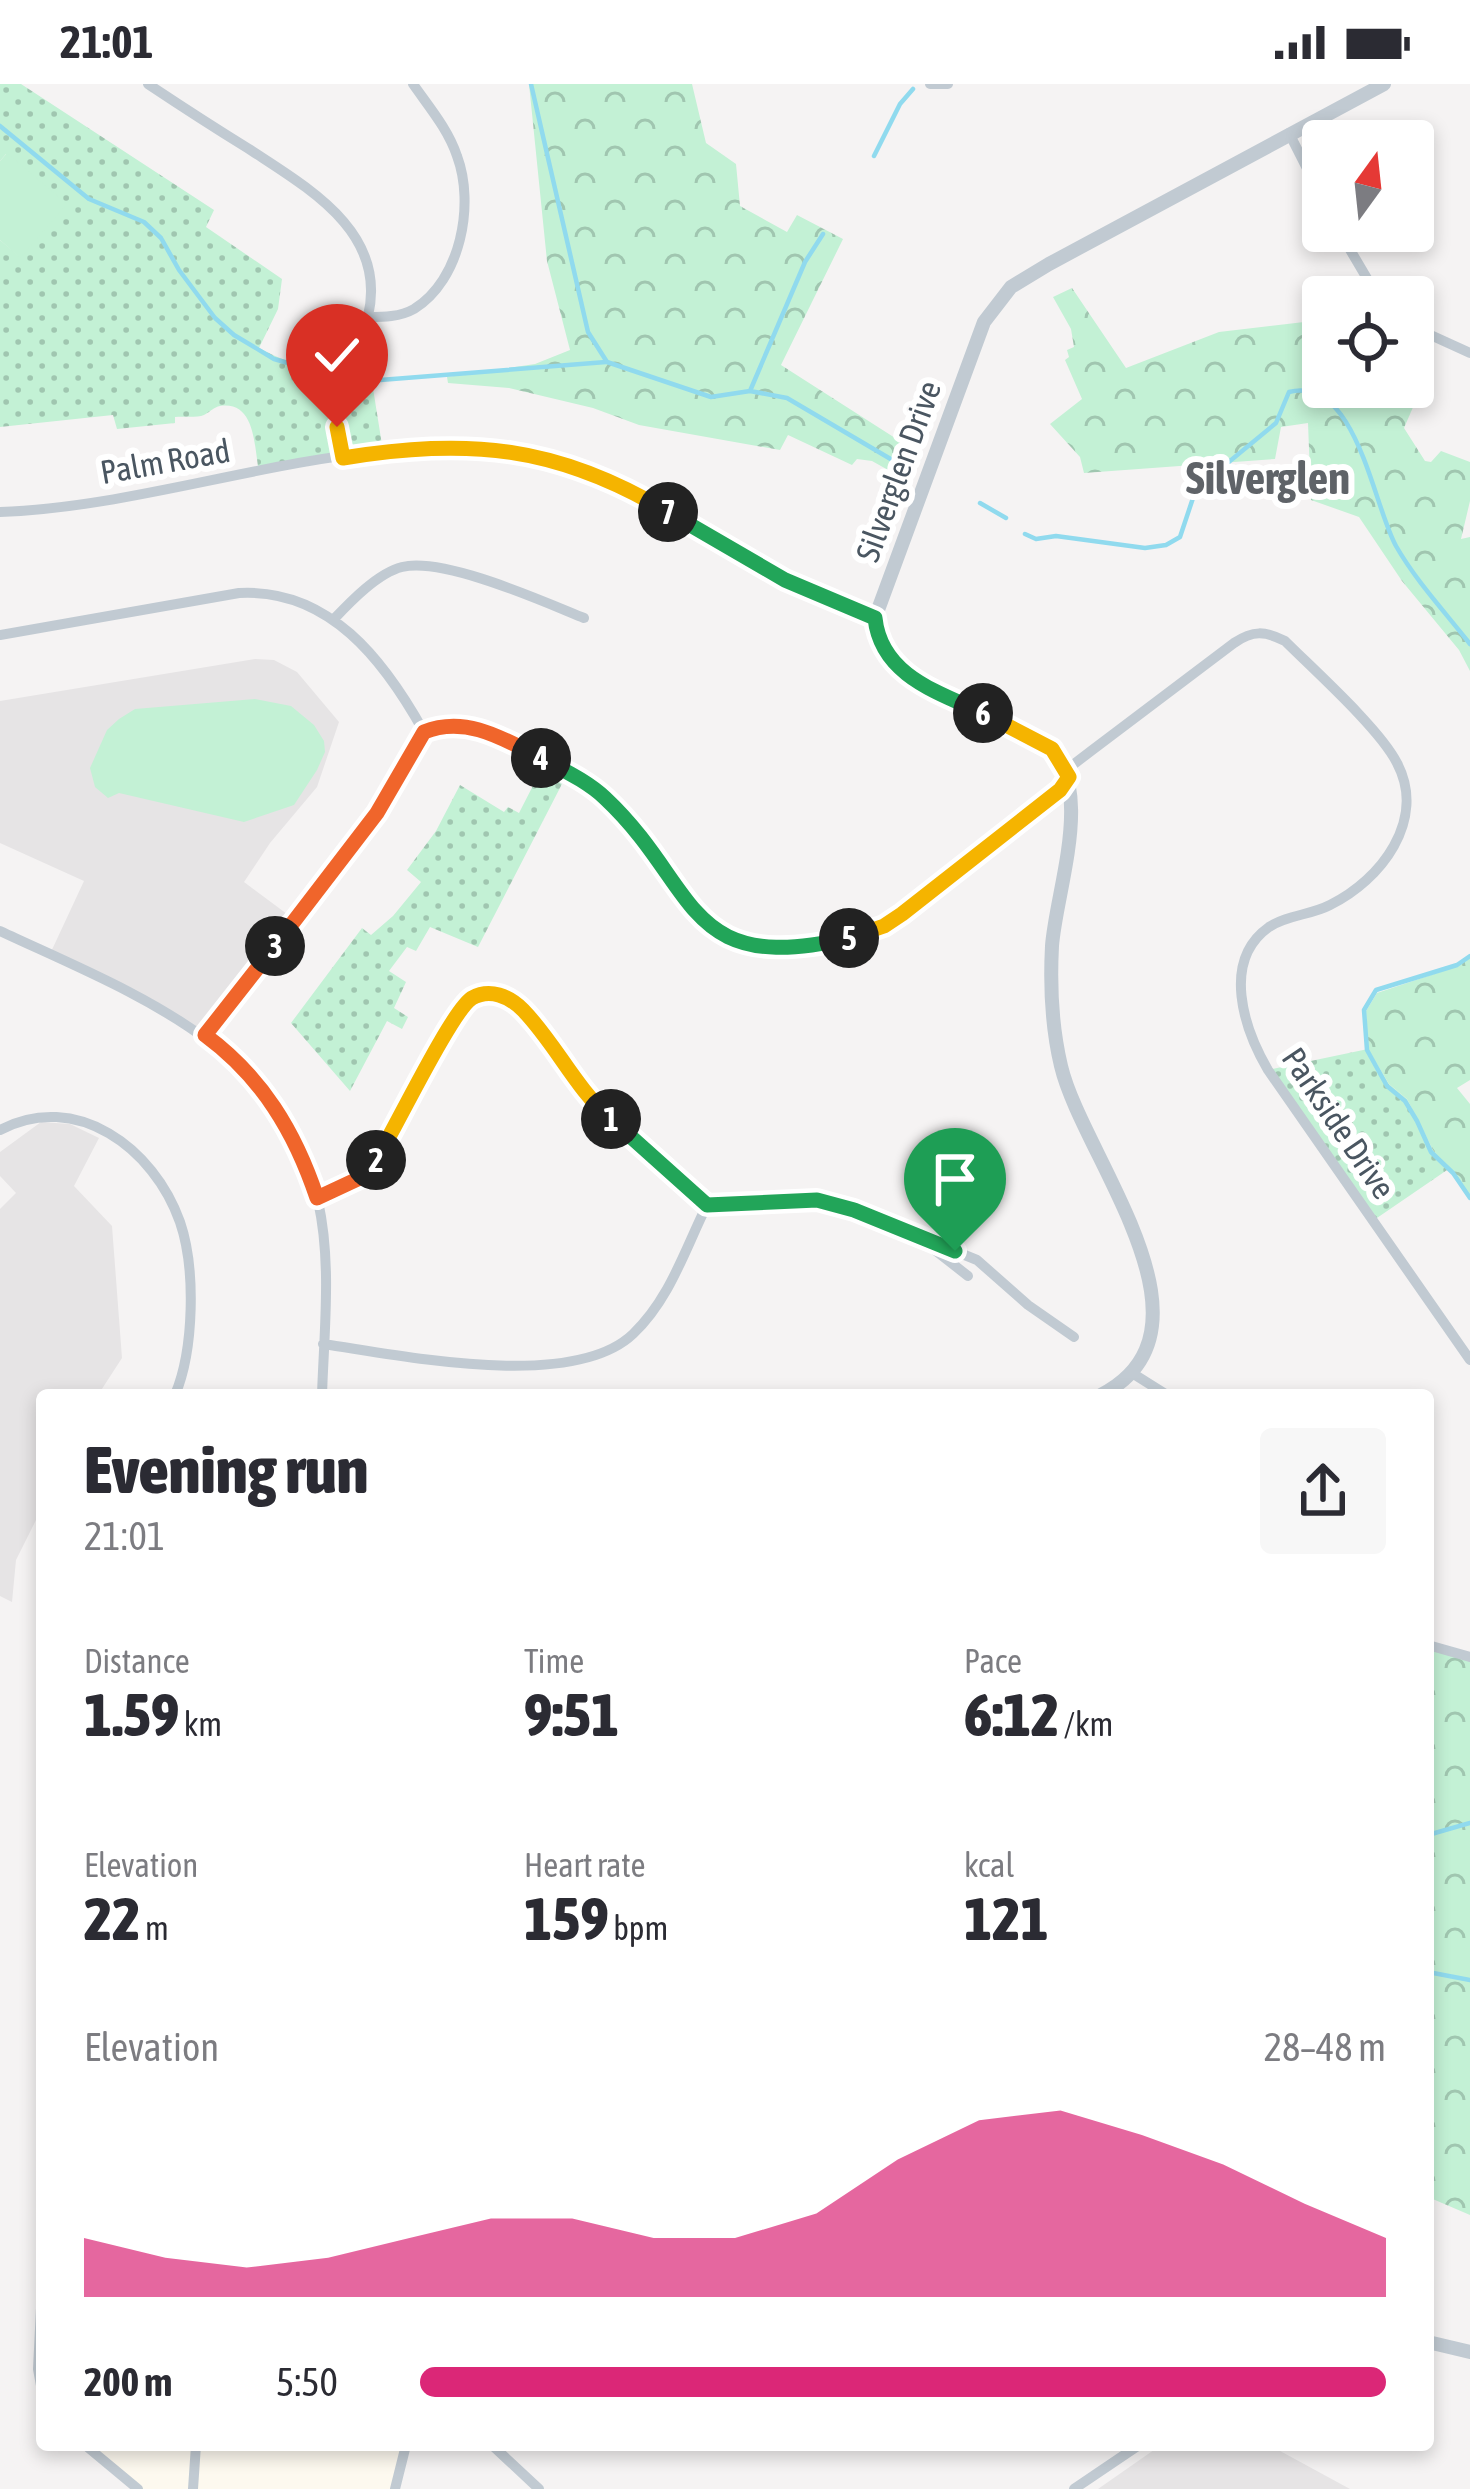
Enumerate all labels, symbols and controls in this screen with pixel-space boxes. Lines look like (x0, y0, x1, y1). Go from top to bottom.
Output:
text: 21:01 (60, 16, 154, 68)
north arrow (1302, 120, 1434, 252)
map controls (1302, 120, 1434, 408)
button: locate (1302, 276, 1434, 408)
pin (286, 304, 388, 427)
icon: check (304, 322, 370, 388)
street label: Silverglen Drive (848, 376, 948, 566)
street label: Palm Road (97, 431, 233, 491)
district label: Silverglen (1186, 452, 1350, 504)
pin: 7 (638, 482, 698, 542)
text: 7 (660, 493, 676, 531)
pin: 6 (953, 683, 1013, 743)
text: 6 (975, 694, 991, 732)
pin: 4 (511, 728, 571, 788)
text: 4 (533, 739, 549, 777)
pin: 5 (819, 908, 879, 968)
pin: 3 (245, 916, 305, 976)
text: 5 (841, 919, 857, 957)
text: 3 (267, 927, 283, 965)
street label: Parkside Drive (1275, 1040, 1403, 1206)
pin: 1 (581, 1089, 641, 1149)
text: 1 (603, 1100, 619, 1138)
pin (904, 1128, 1006, 1251)
pin: 2 (346, 1130, 406, 1190)
text: 2 (368, 1141, 384, 1179)
icon: arrive (922, 1146, 988, 1212)
button: share (1260, 1428, 1386, 1554)
text: Evening run (84, 1431, 369, 1507)
text: 21:01 (84, 1514, 165, 1558)
text: Distance (84, 1642, 190, 1680)
text: Time (524, 1642, 584, 1680)
text: Pace (964, 1642, 1022, 1680)
text: 1.59 (84, 1680, 179, 1749)
text: 9:51 (524, 1680, 619, 1749)
text: 6:12 (964, 1680, 1059, 1749)
text: km (179, 1705, 222, 1743)
text: /km (1059, 1705, 1113, 1743)
text: Elevation (84, 1846, 198, 1884)
text: Heart rate (524, 1846, 646, 1884)
text: kcal (964, 1846, 1014, 1884)
text: 22 (84, 1884, 140, 1953)
text: 159 (524, 1884, 609, 1953)
text: 121 (964, 1884, 1049, 1953)
text: m (140, 1909, 169, 1947)
text: bpm (609, 1909, 668, 1947)
text: Elevation (84, 2025, 219, 2069)
text: 28–48 m (1264, 2025, 1386, 2069)
text: 200 m (84, 2360, 172, 2404)
text: 5:50 (276, 2360, 338, 2404)

